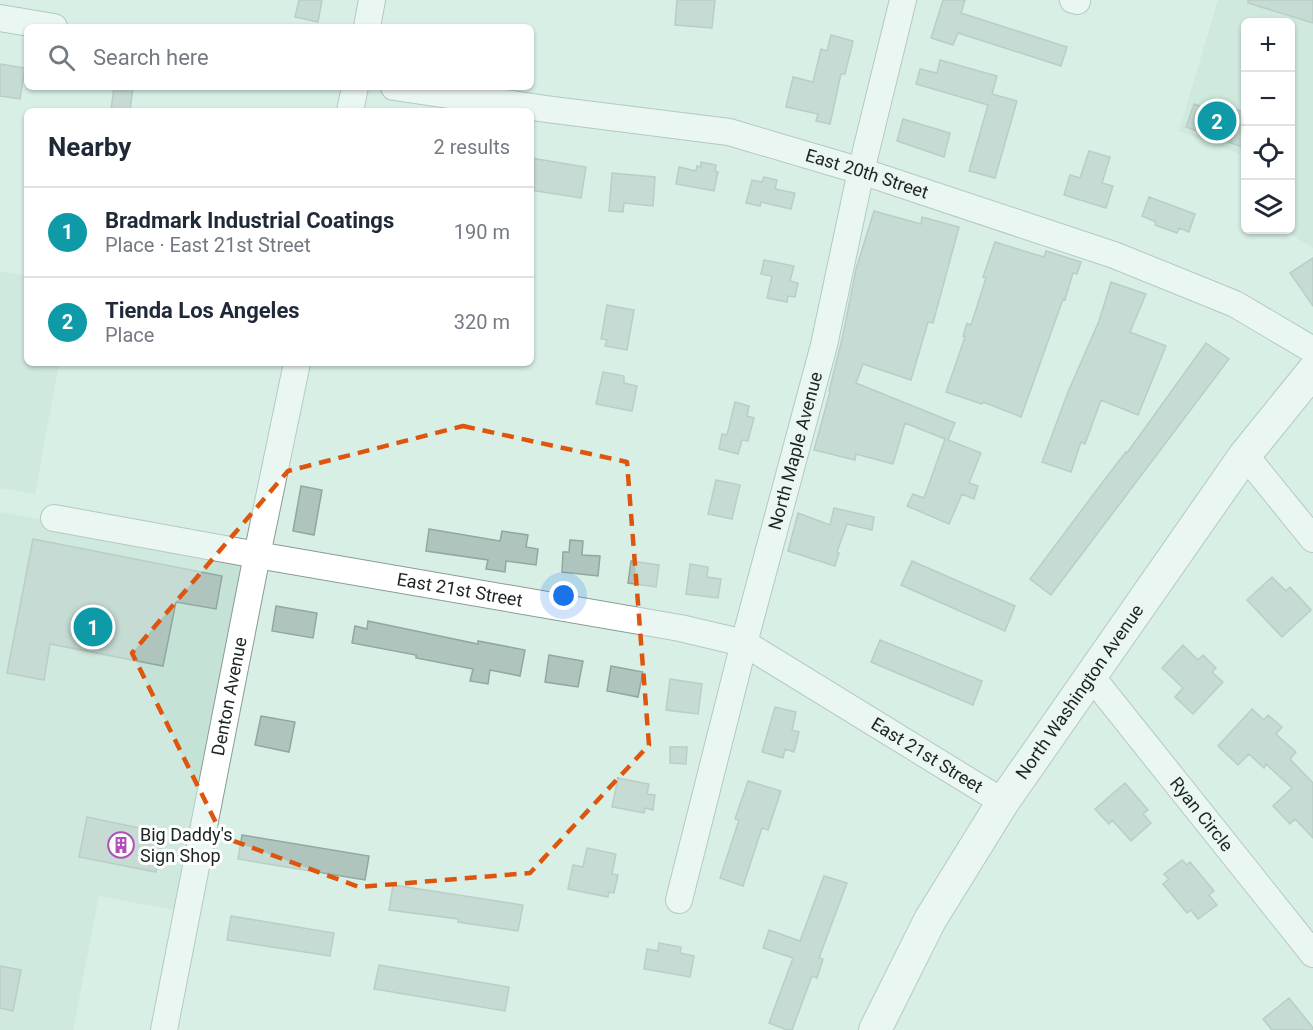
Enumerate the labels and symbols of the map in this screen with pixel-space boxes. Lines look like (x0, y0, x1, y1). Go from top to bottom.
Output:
pin: 2 (1198, 98, 1236, 144)
street label: East 20th Street (803, 144, 931, 203)
street label: North Maple Avenue (764, 369, 826, 532)
street label: East 21st Street (395, 568, 524, 611)
your location (549, 581, 578, 610)
street label: North Washington Avenue (1011, 600, 1148, 783)
pin: 1 (74, 604, 112, 650)
street label: Denton Avenue (207, 635, 251, 757)
street label: East 21st Street (868, 713, 987, 797)
street label: Ryan Circle (1166, 773, 1238, 855)
place label: Big Daddy's Sign Shop (140, 824, 232, 866)
building icon: Big Daddy's Sign Shop (106, 830, 136, 860)

